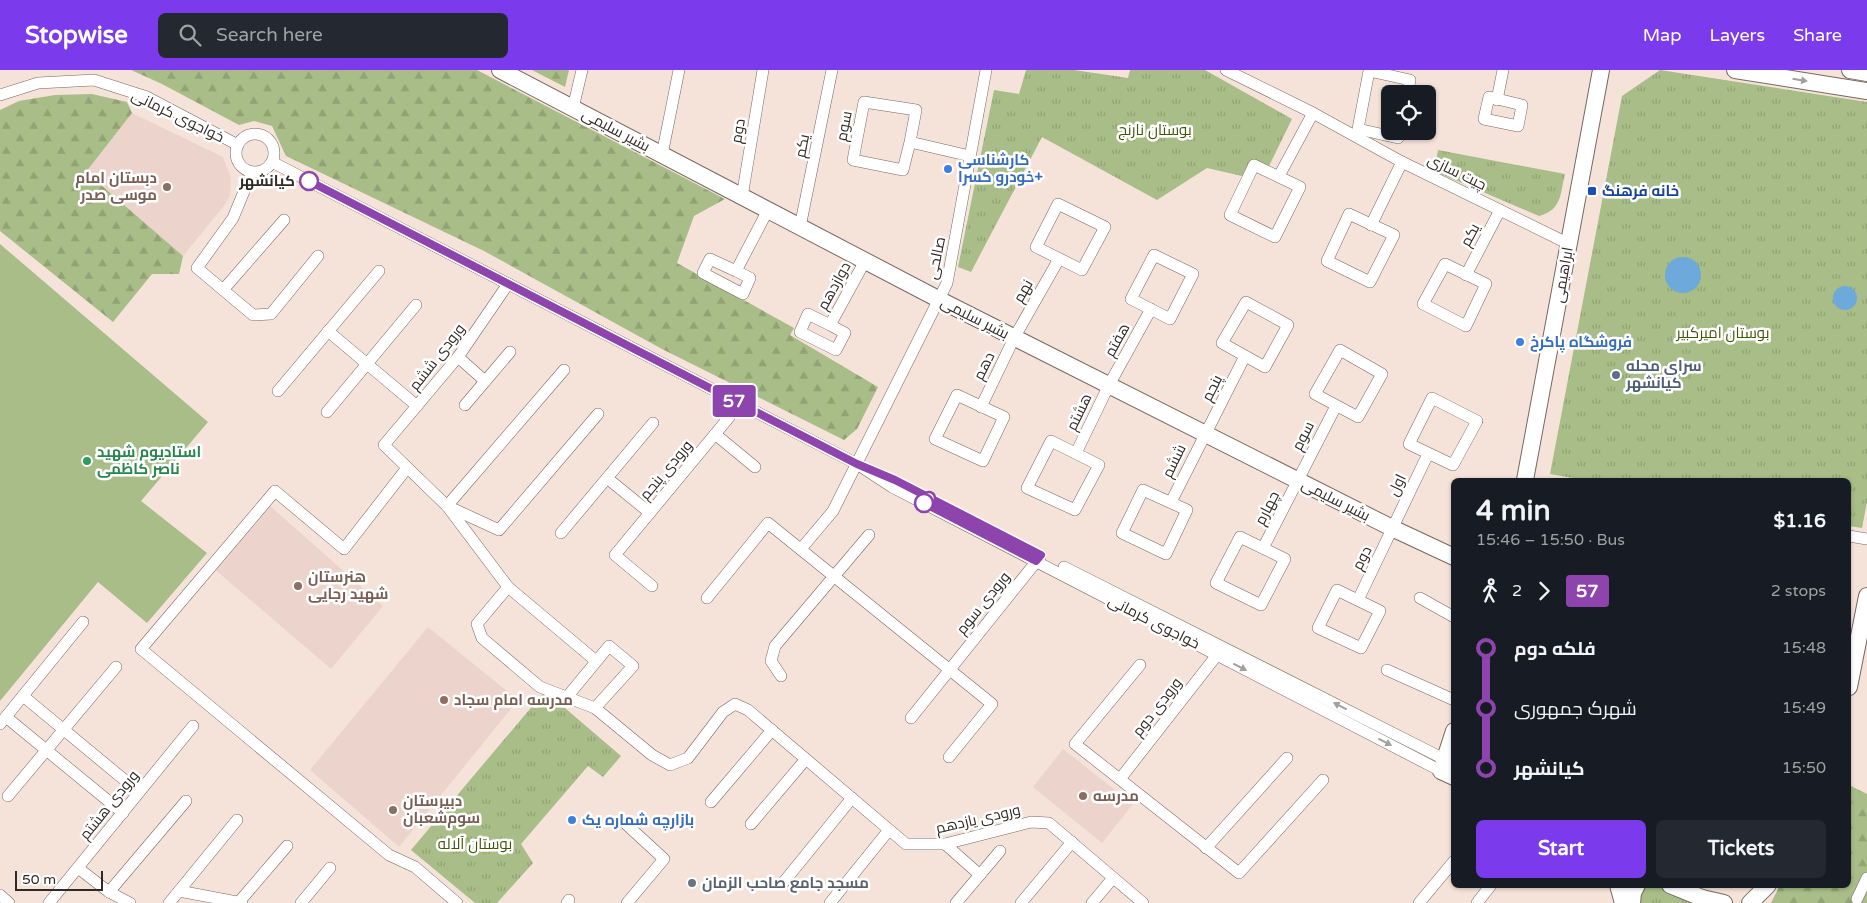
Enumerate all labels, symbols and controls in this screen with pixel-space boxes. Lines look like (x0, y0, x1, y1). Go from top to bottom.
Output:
search box (158, 13, 508, 58)
text: Stopwise (25, 21, 128, 50)
icon: search (176, 21, 204, 49)
text: Search here (216, 24, 323, 46)
text: Map (1643, 24, 1682, 46)
text: Layers (1710, 24, 1765, 46)
text: Share (1793, 24, 1842, 46)
one-way arrow (1792, 77, 1808, 85)
map controls (1381, 85, 1436, 140)
button: locate (1381, 85, 1436, 140)
street label: خواجوی کرمانی (128, 86, 227, 147)
street label: بشیر سلیمی (578, 105, 653, 156)
street label: سوم (832, 109, 857, 143)
street label: دوم (727, 117, 750, 145)
park label: بوستان نارنج (1118, 121, 1192, 141)
street label: یکم (791, 133, 814, 160)
street label: چیت سازی (1424, 150, 1489, 195)
place label: کارشناسی خودرو کسرا+ (958, 151, 1044, 186)
marker: کارشناسی خودرو کسرا+ (942, 163, 954, 175)
place label: دبستان امام موسی صدر (75, 169, 157, 204)
marker: کیانشهر (299, 171, 319, 191)
place label: کیانشهر (238, 172, 295, 190)
marker: دبستان امام موسی صدر (161, 181, 173, 193)
place label: خانه فرهنگ (1602, 182, 1679, 200)
marker: خانه فرهنگ (1586, 185, 1598, 197)
street label: یکم (1456, 220, 1484, 250)
street label: صالحی (923, 235, 950, 281)
street label: ابراهیمی (1549, 246, 1578, 304)
street label: دوازدهم (813, 259, 855, 314)
street label: نهم (1009, 276, 1038, 306)
street label: بشیر سلیمی (937, 293, 1012, 344)
street label: ورودی ششم (405, 320, 470, 395)
street label: هفتم (1100, 320, 1134, 361)
park label: بوستان امیرکبیر (1675, 324, 1770, 343)
place label: فروشگاه پاکرخ (1530, 333, 1632, 353)
marker: فروشگاه پاکرخ (1514, 336, 1526, 348)
street label: دهم (970, 349, 999, 383)
place label: سرای محله کیانشهر (1625, 357, 1702, 392)
marker: سرای محله کیانشهر (1610, 369, 1622, 381)
street label: پنجم (1198, 372, 1227, 405)
line badge: 57 (712, 385, 756, 417)
text: 57 (723, 390, 745, 412)
street label: هشتم (1062, 390, 1097, 434)
street label: سوم (1288, 418, 1319, 454)
street label: ورودی پنجم (636, 437, 697, 504)
street label: ششم (1158, 441, 1191, 481)
place label: استادیوم شهید ناصر کاظمی (97, 443, 201, 478)
marker: استادیوم شهید ناصر کاظمی (81, 455, 93, 467)
street label: اول (1384, 471, 1410, 499)
street label: بشیر سلیمی (1298, 475, 1373, 526)
street label: چهارم (1251, 488, 1284, 529)
unlabelled marker (922, 491, 936, 505)
unlabelled marker (914, 493, 934, 513)
text: 4 min (1476, 494, 1551, 528)
text: $1.16 (1774, 510, 1826, 532)
text: 15:46 – 15:50 · Bus (1476, 530, 1625, 550)
street label: دوم (1348, 543, 1377, 574)
place label: هنرستان شهید رجایی (308, 568, 388, 603)
street label: ورودی سوم (952, 568, 1014, 639)
icon: walk (1476, 577, 1504, 605)
icon: forward (1530, 577, 1558, 605)
marker: هنرستان شهید رجایی (292, 580, 304, 592)
text: 57 (1576, 580, 1599, 602)
text: 2 (1512, 581, 1522, 601)
text: 2 stops (1771, 581, 1826, 601)
street label: خواجوی کرمانی (1105, 591, 1203, 654)
text: فلکه دوم (1514, 638, 1596, 660)
text: 15:48 (1782, 638, 1826, 658)
one-way arrow (1233, 663, 1248, 671)
street label: ورودی دوم (1128, 674, 1186, 741)
place label: مدرسه امام سجاد (454, 691, 573, 710)
marker: مدرسه امام سجاد (438, 694, 450, 706)
text: شهرک جمهوری (1514, 698, 1637, 720)
text: 15:49 (1782, 698, 1826, 718)
one-way arrow (1333, 702, 1347, 710)
one-way arrow (1378, 738, 1392, 746)
text: کیانشهر (1514, 758, 1585, 780)
text: 15:50 (1782, 758, 1826, 778)
street label: ورودی هشتم (76, 767, 143, 844)
place label: مدرسه (1093, 787, 1139, 805)
marker: مدرسه (1077, 790, 1089, 802)
place label: دبیرستان سوم‌شعبان (403, 792, 480, 828)
street label: ورودی یازدهم (934, 801, 1022, 838)
marker: دبیرستان سوم‌شعبان (387, 804, 399, 816)
place label: بازارچه شماره یک (582, 811, 694, 831)
marker: بازارچه شماره یک (566, 814, 578, 826)
button: Start (1476, 820, 1646, 878)
button: Tickets (1656, 820, 1826, 878)
park label: بوستان آلاله (438, 835, 512, 854)
scale bar (15, 868, 102, 891)
text: 50 m (22, 871, 56, 888)
place label: مسجد جامع صاحب الزمان (702, 874, 869, 893)
marker: مسجد جامع صاحب الزمان (686, 877, 698, 889)

